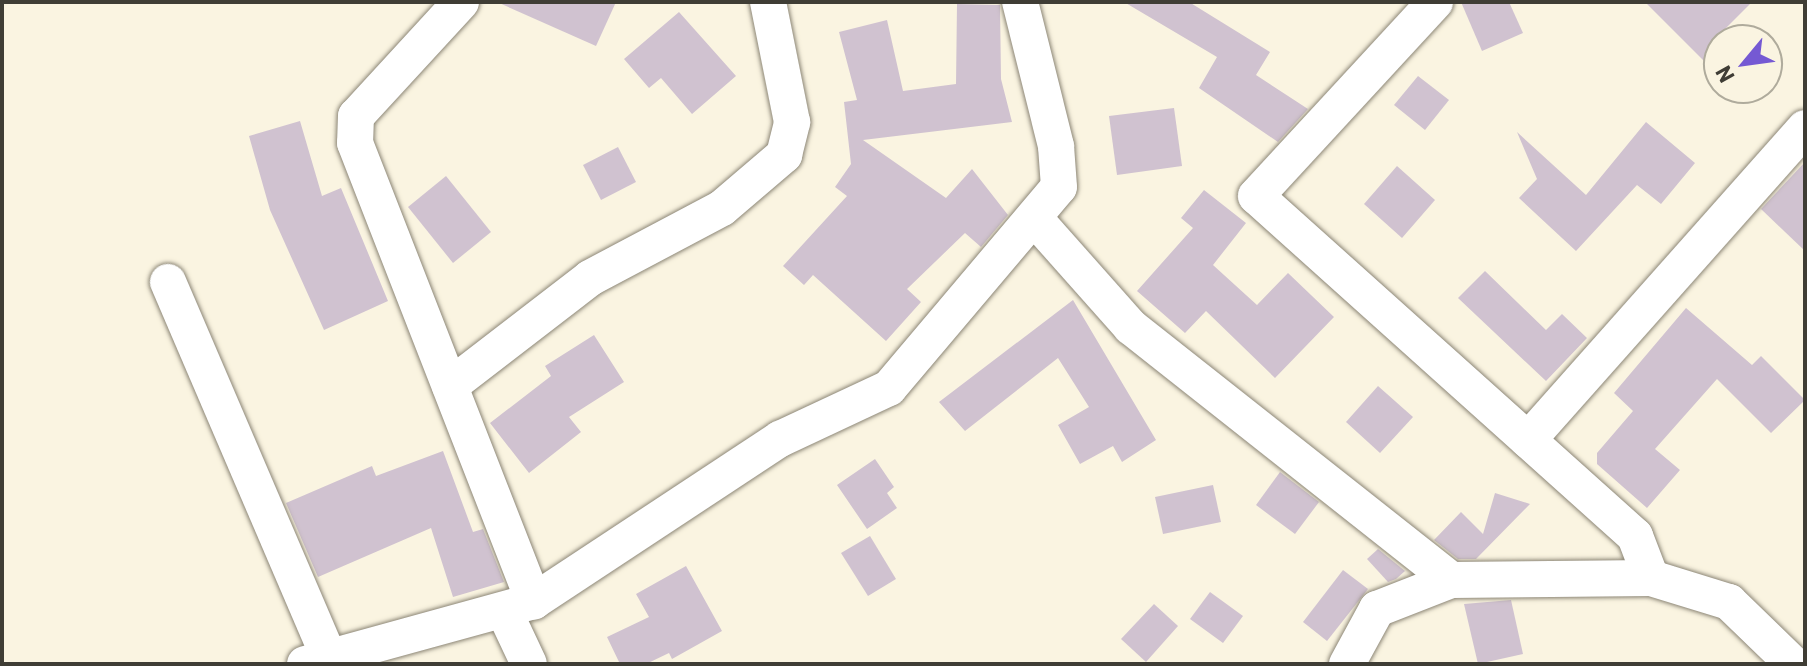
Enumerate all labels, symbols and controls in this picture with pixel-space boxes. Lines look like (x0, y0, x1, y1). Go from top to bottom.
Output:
north arrow (1703, 24, 1783, 104)
text: N (1709, 62, 1739, 87)

